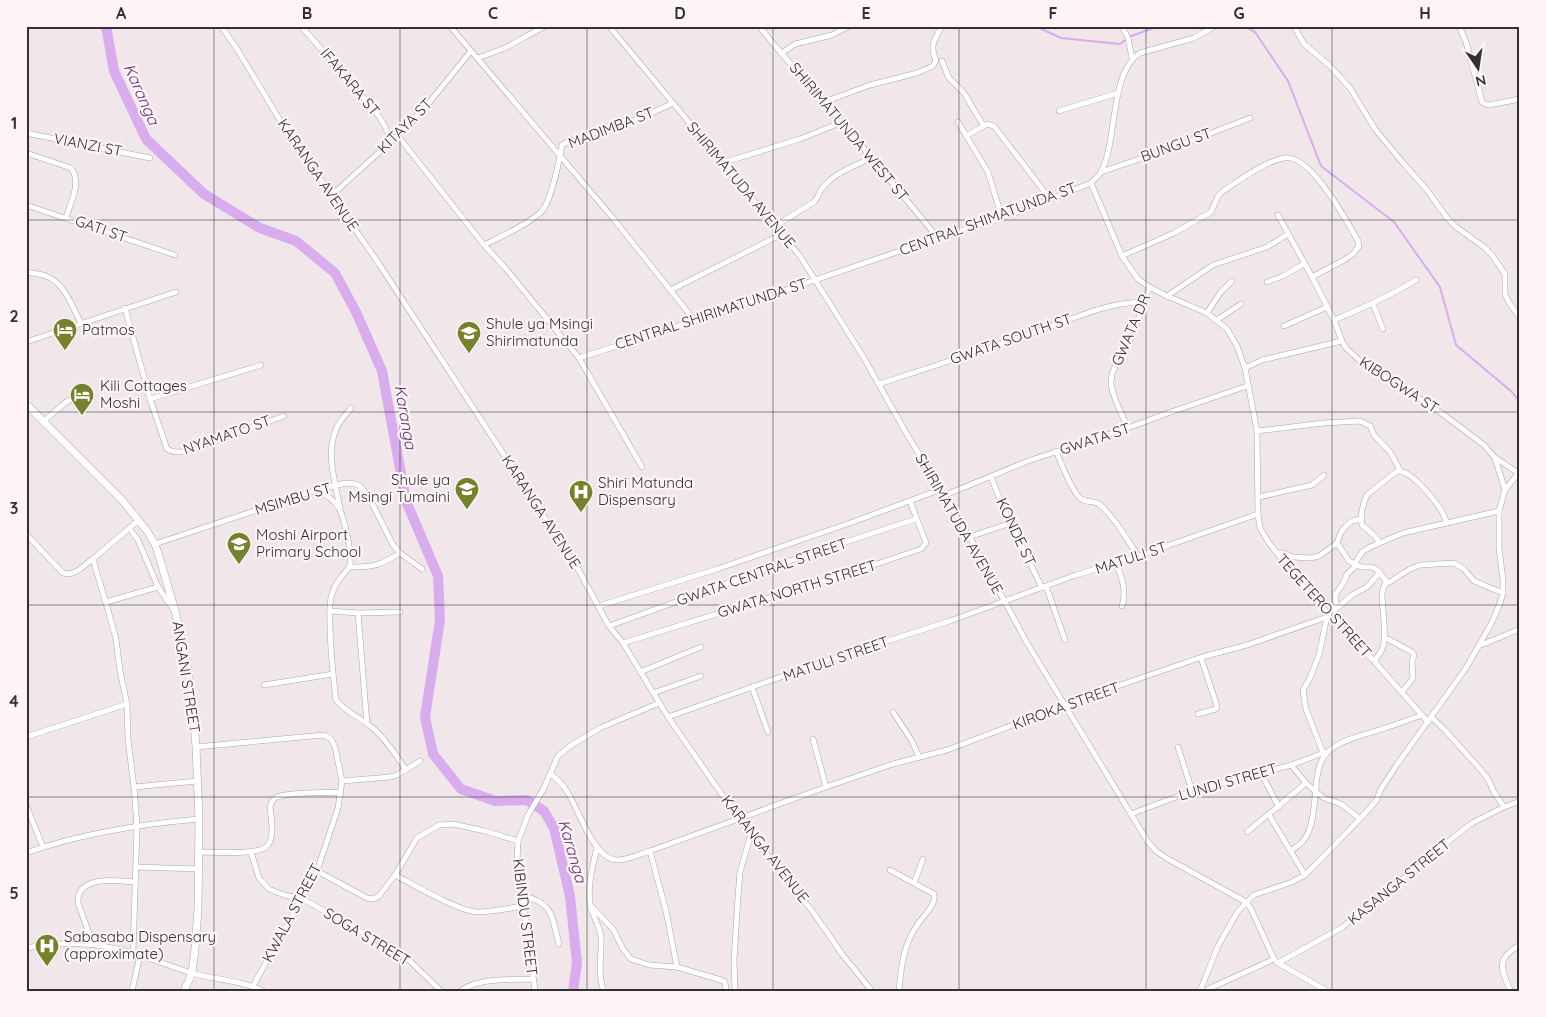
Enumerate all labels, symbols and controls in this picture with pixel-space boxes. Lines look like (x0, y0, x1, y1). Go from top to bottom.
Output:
text: A (116, 3, 127, 23)
text: B (302, 3, 312, 23)
text: C (488, 3, 498, 23)
text: D (674, 3, 686, 23)
text: E (861, 3, 871, 23)
text: F (1049, 3, 1058, 23)
text: G (1233, 3, 1245, 23)
text: H (1419, 3, 1431, 23)
north arrow (1454, 42, 1504, 92)
street label: IFAKARA ST (317, 44, 384, 119)
street label: SHIRIMATUNDA WEST ST (786, 58, 913, 205)
water label: Karanga (120, 60, 165, 129)
text: N (1474, 71, 1488, 91)
street label: KITAYA ST (373, 94, 436, 157)
street label: MADIMBA ST (565, 103, 656, 153)
text: 1 (11, 113, 17, 133)
street label: KARANGA AVENUE (274, 115, 363, 235)
street label: SHIRIMATUDA AVENUE (683, 118, 800, 252)
street label: BUNGU ST (1138, 123, 1214, 166)
street label: VIANZI ST (52, 129, 124, 160)
street label: CENTRAL SHIMATUNDA ST (897, 178, 1079, 259)
street label: GATI ST (73, 211, 130, 246)
street label: CENTRAL SHIRIMATUNDA ST (612, 273, 809, 354)
street label: GWATA DR (1107, 291, 1154, 369)
text: 2 (9, 306, 19, 326)
street label: GWATA SOUTH ST (947, 309, 1074, 368)
place label: Shule ya Msingi Shirimatunda (486, 314, 593, 350)
hotel icon: Patmos (52, 317, 78, 351)
place label: Patmos (82, 320, 135, 339)
school or university icon: Shule ya Msingi Shirimatunda (456, 320, 482, 354)
street label: KIBOGWA ST (1356, 352, 1443, 417)
place label: Kili Cottages Moshi (100, 376, 187, 412)
hotel icon: Kili Cottages Moshi (69, 382, 95, 416)
water label: Karanga (391, 383, 422, 452)
street label: NYAMATO ST (180, 411, 273, 458)
street label: GWATA ST (1057, 418, 1132, 459)
street label: SHIRIMATUDA AVENUE (911, 450, 1008, 598)
street label: KARANGA AVENUE (498, 451, 585, 572)
place label: Shule ya Msingi Tumaini (348, 470, 450, 506)
place label: Shiri Matunda Dispensary (598, 473, 693, 509)
school or university icon: Shule ya Msingi Tumaini (454, 476, 480, 510)
street label: MSIMBU ST (252, 478, 333, 519)
hospital icon: Shiri Matunda Dispensary (568, 479, 594, 513)
street label: KONDE ST (992, 495, 1040, 569)
text: 3 (10, 498, 18, 518)
place label: Moshi Airport Primary School (256, 525, 361, 561)
school or university icon: Moshi Airport Primary School (226, 531, 252, 565)
street label: GWATA CENTRAL STREET (674, 533, 850, 610)
street label: MATULI ST (1093, 537, 1169, 578)
street label: TEGETERO STREET (1273, 550, 1376, 662)
street label: GWATA NORTH STREET (715, 555, 879, 622)
street label: ANGANI STREET (168, 620, 205, 734)
street label: MATULI STREET (780, 632, 891, 686)
street label: KIROKA STREET (1010, 677, 1122, 734)
text: 4 (9, 691, 19, 711)
street label: LUNDI STREET (1176, 758, 1279, 805)
street label: KARANGA AVENUE (717, 791, 813, 906)
water label: Karanga (554, 817, 592, 886)
street label: KASANGA STREET (1343, 834, 1454, 929)
street label: KIBINDU STREET (509, 857, 542, 976)
street label: KWALA STREET (258, 860, 326, 965)
text: 5 (9, 883, 19, 903)
street label: SOGA STREET (320, 903, 414, 970)
place label: Sabasaba Dispensary (approximate) (64, 927, 216, 963)
hospital icon: Sabasaba Dispensary (approximate) (34, 933, 60, 967)

